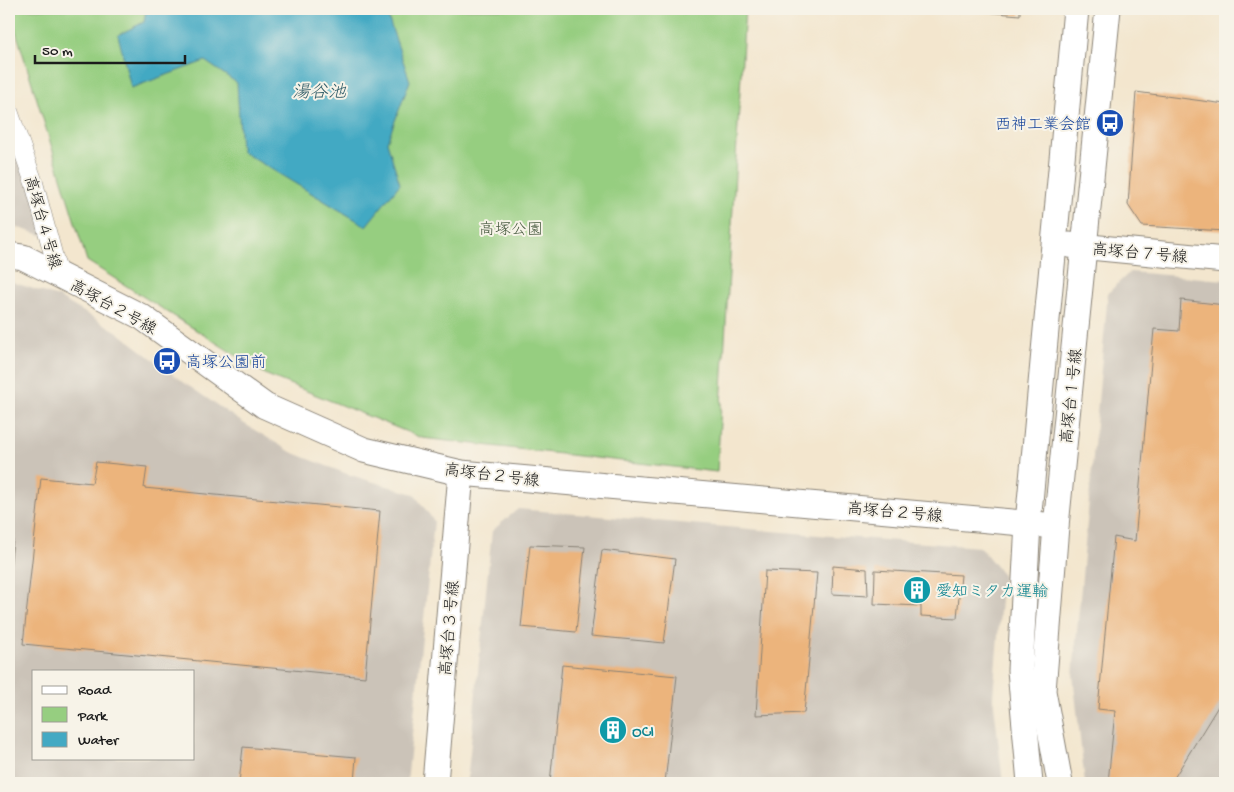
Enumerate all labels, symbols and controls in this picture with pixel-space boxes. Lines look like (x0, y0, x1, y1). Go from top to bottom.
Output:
scale bar (35, 32, 185, 64)
text: 50 m (42, 43, 73, 61)
water label: 湯谷池 (292, 82, 347, 104)
bus stop icon: 西神工業会館 (1095, 108, 1125, 138)
place label: 西神工業会館 (995, 115, 1091, 136)
street label: 高塚台４号線 (18, 174, 65, 272)
park label: 高塚公園 (479, 221, 543, 241)
street label: 高塚台７号線 (1091, 240, 1189, 269)
street label: 高塚台２号線 (66, 276, 160, 341)
bus stop icon: 高塚公園前 (152, 346, 182, 376)
street label: 高塚台１号線 (1057, 347, 1088, 445)
place label: 高塚公園前 (186, 354, 266, 374)
street label: 高塚台２号線 (443, 460, 541, 493)
street label: 高塚台２号線 (846, 499, 944, 528)
building icon: 愛知ミタカ運輸 (902, 575, 932, 605)
street label: 高塚台３号線 (436, 579, 465, 677)
place label: 愛知ミタカ運輸 (936, 583, 1048, 603)
legend (32, 670, 195, 760)
text: Road (78, 682, 112, 700)
text: Park (77, 708, 108, 726)
building icon: OCI (598, 715, 628, 745)
place label: OCI (632, 724, 654, 743)
text: Water (78, 732, 120, 750)

